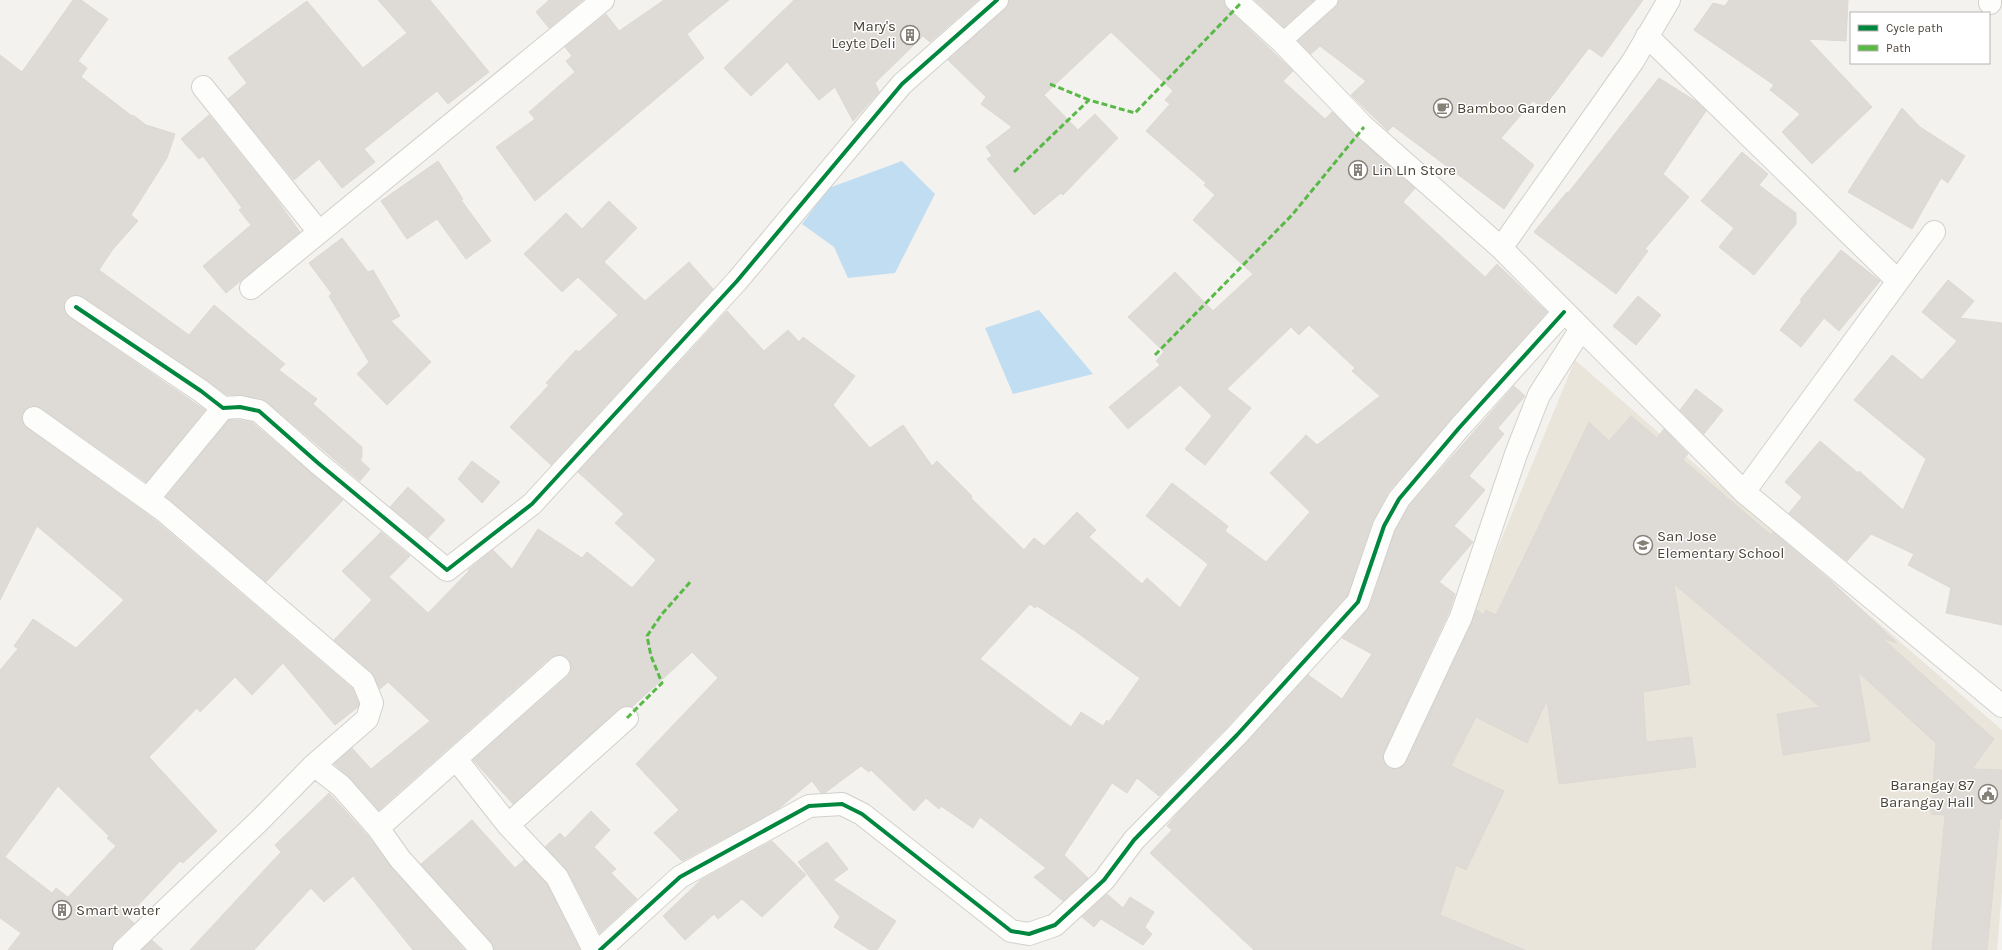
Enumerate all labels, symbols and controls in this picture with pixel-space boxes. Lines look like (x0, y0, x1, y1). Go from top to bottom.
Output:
legend (1850, 12, 1990, 64)
place label: Mary's Leyte Deli (831, 17, 896, 52)
text: Cycle path (1886, 21, 1943, 35)
building icon: Mary's Leyte Deli (899, 24, 921, 46)
text: Path (1886, 41, 1911, 55)
cafe icon: Bamboo Garden (1432, 97, 1454, 119)
place label: Bamboo Garden (1457, 99, 1566, 117)
building icon: Lin LIn Store (1347, 159, 1369, 181)
place label: Lin LIn Store (1372, 161, 1456, 179)
place label: San Jose Elementary School (1657, 527, 1784, 562)
school or university icon: San Jose Elementary School (1632, 534, 1654, 556)
place label: Barangay 87 Barangay Hall (1880, 776, 1974, 811)
public building icon: Barangay 87 Barangay Hall (1977, 783, 1999, 805)
building icon: Smart water (51, 899, 73, 921)
place label: Smart water (76, 901, 160, 919)

